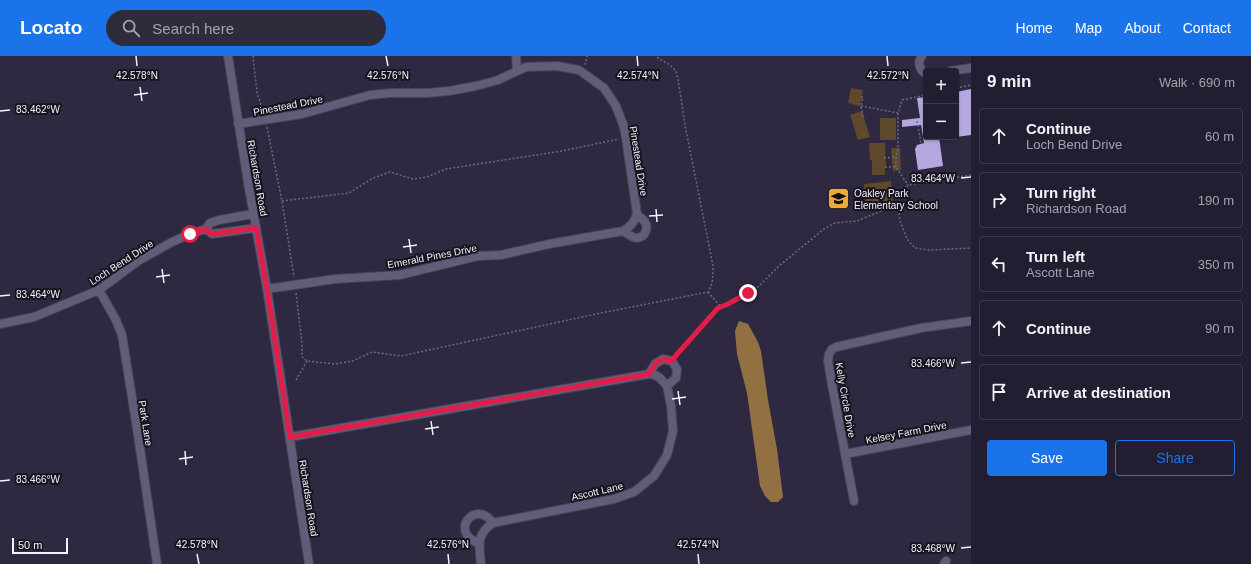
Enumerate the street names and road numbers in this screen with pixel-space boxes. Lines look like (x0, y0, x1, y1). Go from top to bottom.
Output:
street label: Pinestead Drive (252, 93, 324, 118)
street label: Pinestead Drive (628, 125, 650, 197)
street label: Richardson Road (245, 139, 270, 217)
street label: Loch Bend Drive (87, 237, 156, 287)
street label: Emerald Pines Drive (386, 242, 478, 271)
street label: Kelly Circle Drive (833, 362, 858, 439)
street label: Park Lane (137, 400, 155, 447)
street label: Kelsey Farm Drive (865, 419, 948, 446)
street label: Richardson Road (297, 459, 320, 537)
street label: Ascott Lane (570, 480, 625, 503)

